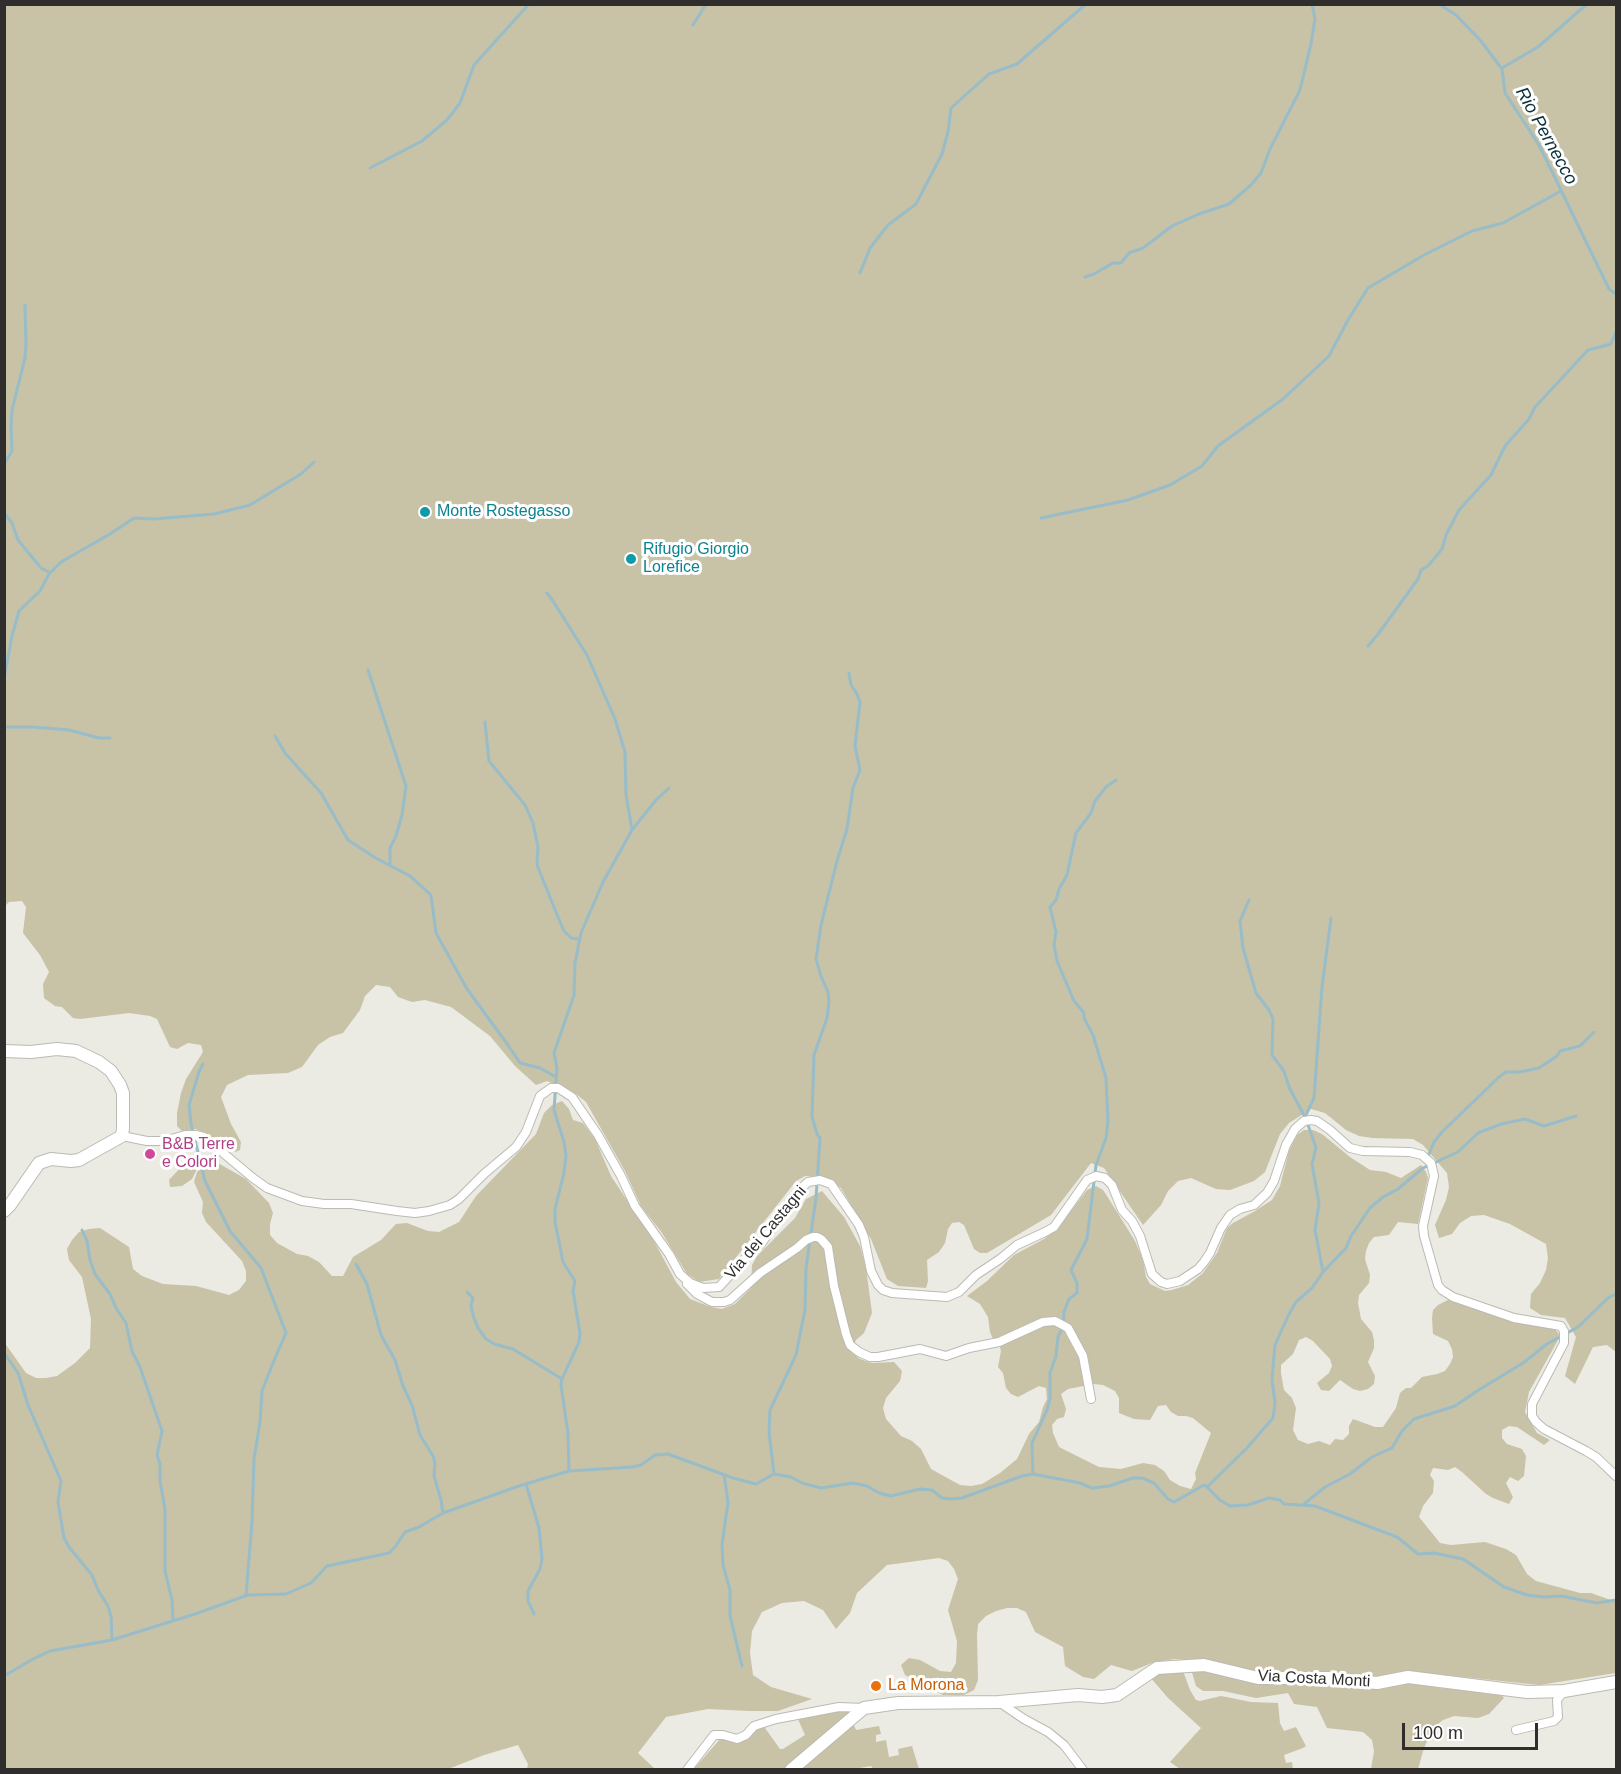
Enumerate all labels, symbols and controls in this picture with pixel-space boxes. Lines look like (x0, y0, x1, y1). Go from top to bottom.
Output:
water label: Rio Pernecco (1510, 84, 1582, 188)
place label: Monte Rostegasso (437, 502, 570, 522)
marker: Monte Rostegasso (418, 505, 432, 519)
place label: Rifugio Giorgio Lorefice (643, 540, 749, 578)
marker: Rifugio Giorgio Lorefice (624, 552, 638, 566)
place label: B&B Terre e Colori (162, 1135, 235, 1173)
marker: B&B Terre e Colori (143, 1147, 157, 1161)
street label: Via dei Castagni (721, 1182, 811, 1284)
street label: Via Costa Monti (1257, 1666, 1371, 1692)
place label: La Morona (888, 1676, 964, 1696)
marker: La Morona (869, 1679, 883, 1693)
scale bar (1405, 1711, 1542, 1749)
text: 100 m (1413, 1723, 1463, 1743)

